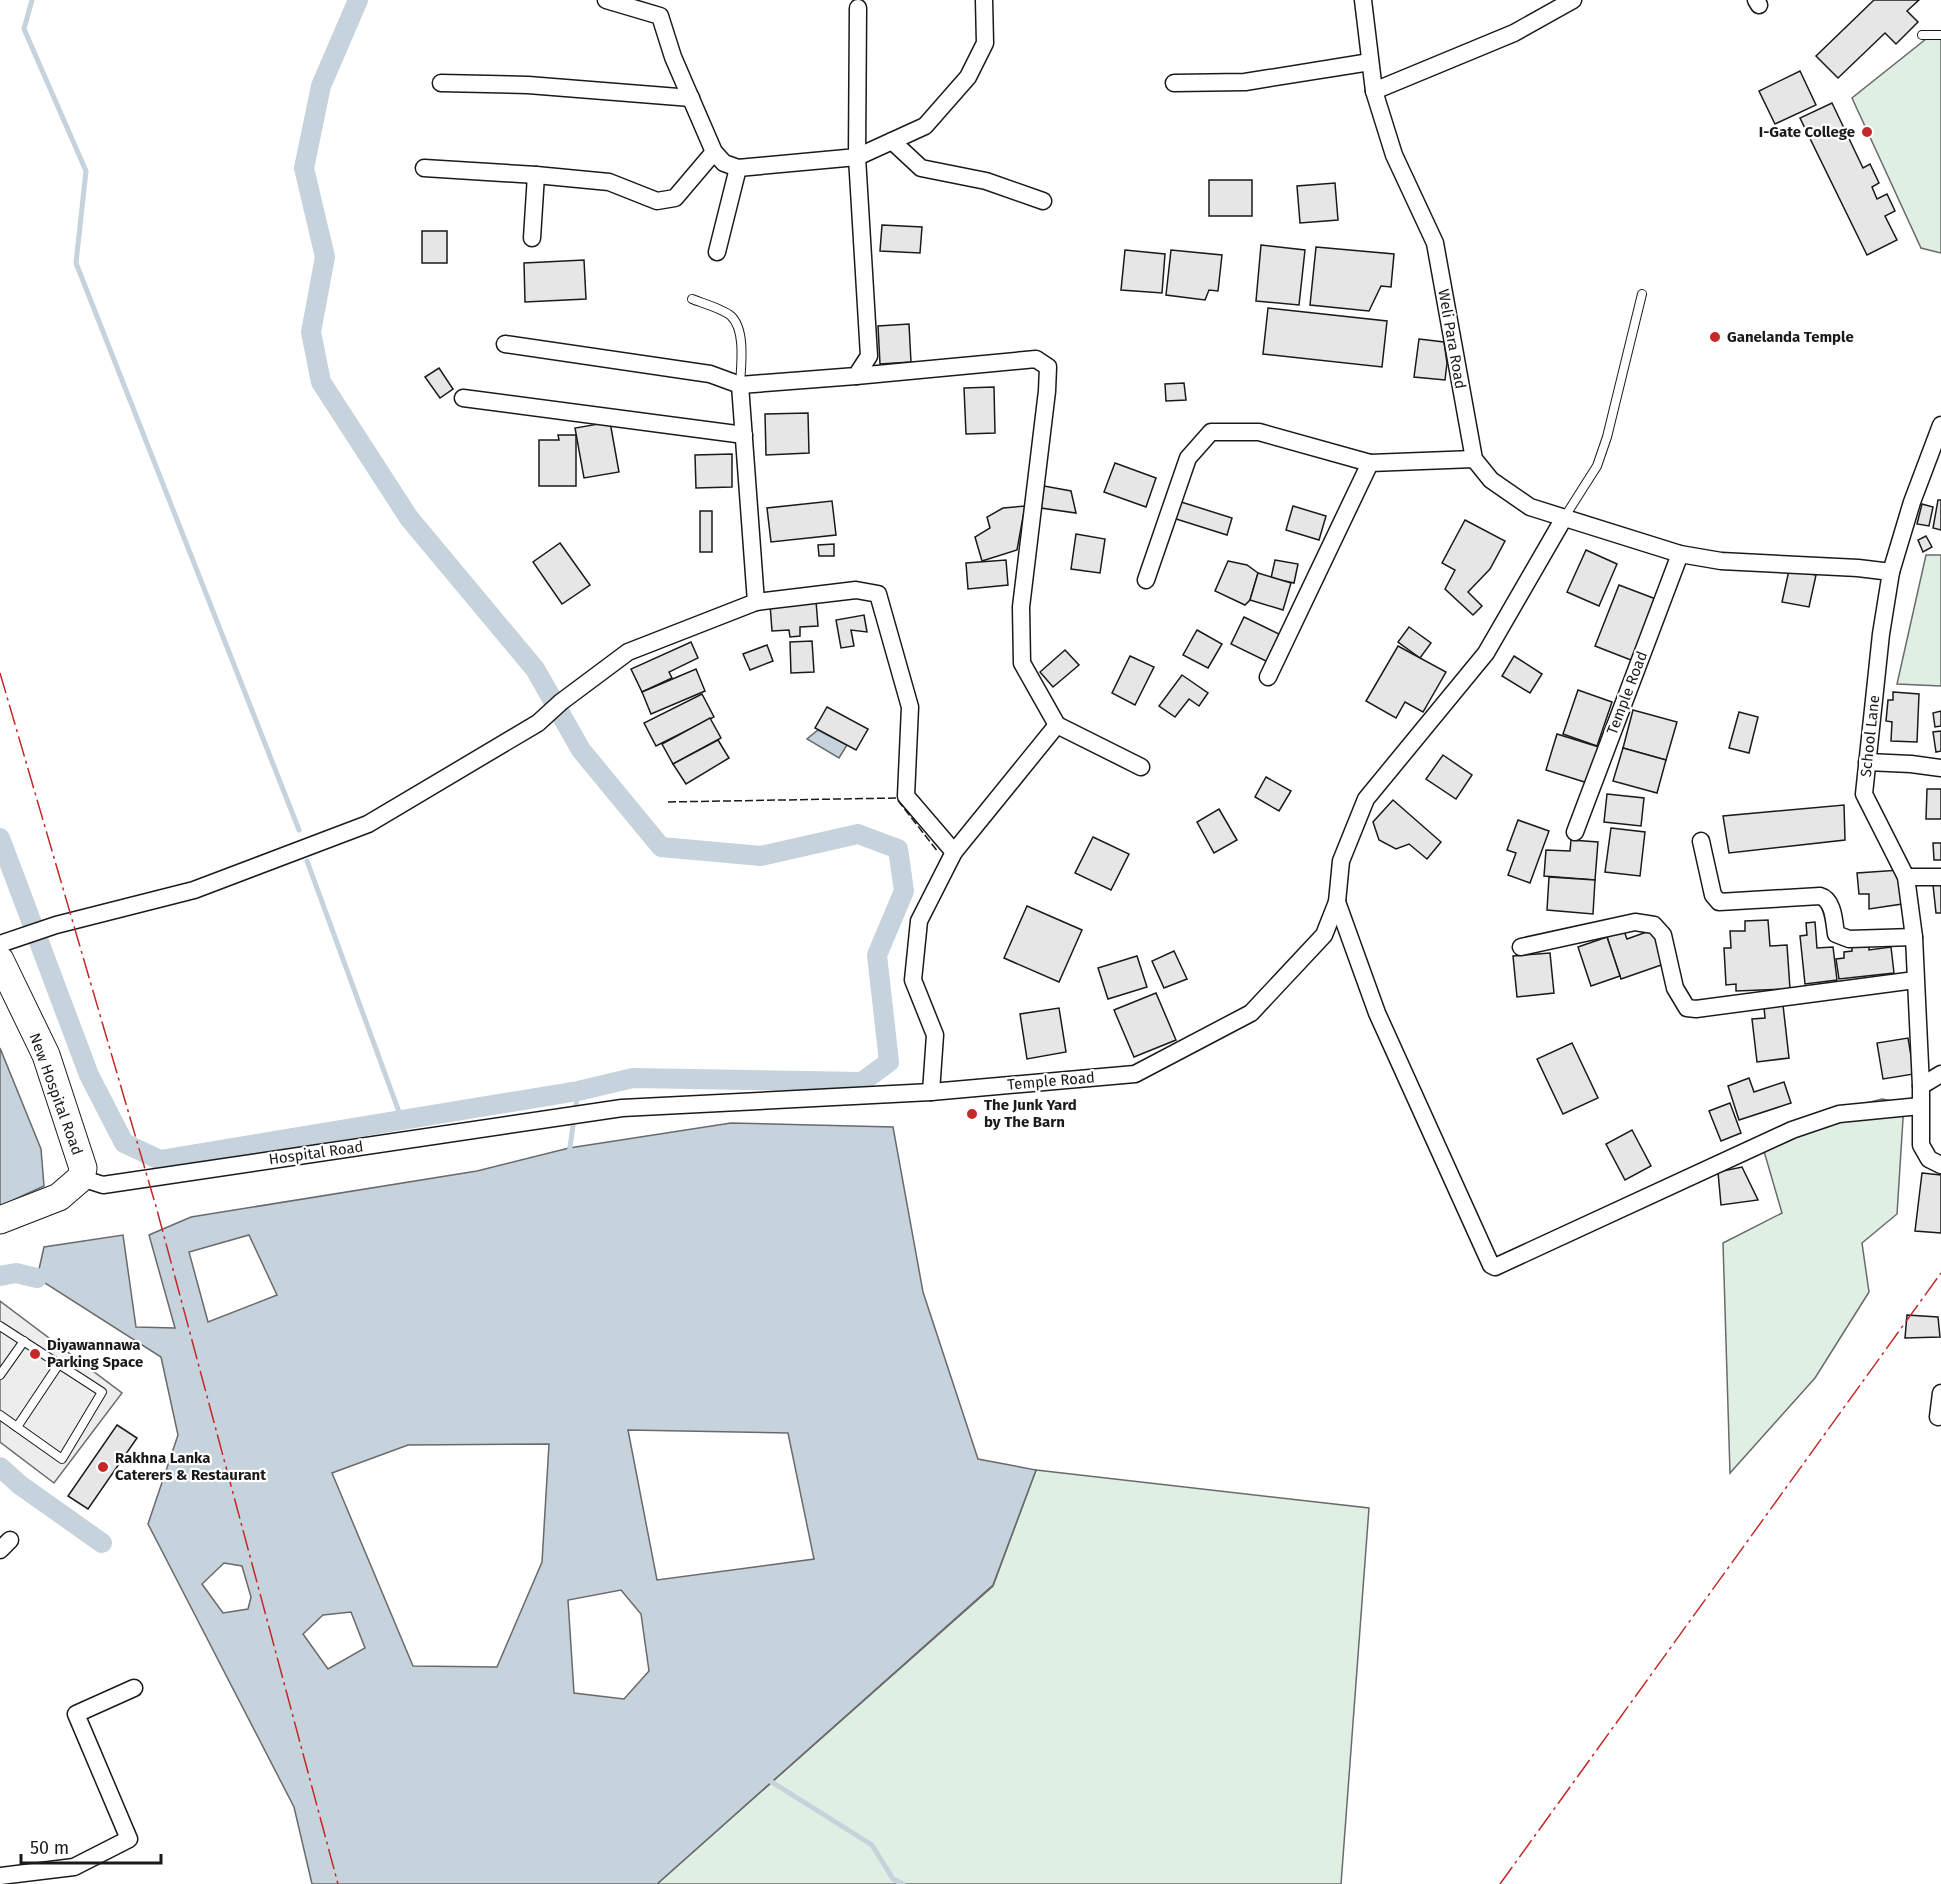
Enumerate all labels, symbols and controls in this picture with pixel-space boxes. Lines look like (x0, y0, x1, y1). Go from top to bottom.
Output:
place label: I-Gate College (1759, 123, 1855, 141)
marker: I-Gate College (1860, 125, 1874, 139)
street label: Weli Para Road (1434, 288, 1470, 390)
place label: Ganelanda Temple (1727, 328, 1854, 346)
marker: Ganelanda Temple (1708, 330, 1722, 344)
street label: Temple Road (1603, 649, 1651, 737)
street label: School Lane (1857, 694, 1883, 778)
street label: New Hospital Road (26, 1031, 86, 1157)
street label: Temple Road (1006, 1068, 1096, 1094)
place label: The Junk Yard by The Barn (984, 1096, 1077, 1131)
marker: The Junk Yard by The Barn (965, 1107, 979, 1121)
street label: Hospital Road (268, 1137, 364, 1169)
place label: Diyawannawa Parking Space (47, 1336, 143, 1371)
marker: Diyawannawa Parking Space (28, 1347, 42, 1361)
place label: Rakhna Lanka Caterers & Restaurant (115, 1449, 266, 1484)
marker: Rakhna Lanka Caterers & Restaurant (96, 1460, 110, 1474)
scale bar (21, 1827, 160, 1865)
text: 50 m (30, 1837, 69, 1859)

